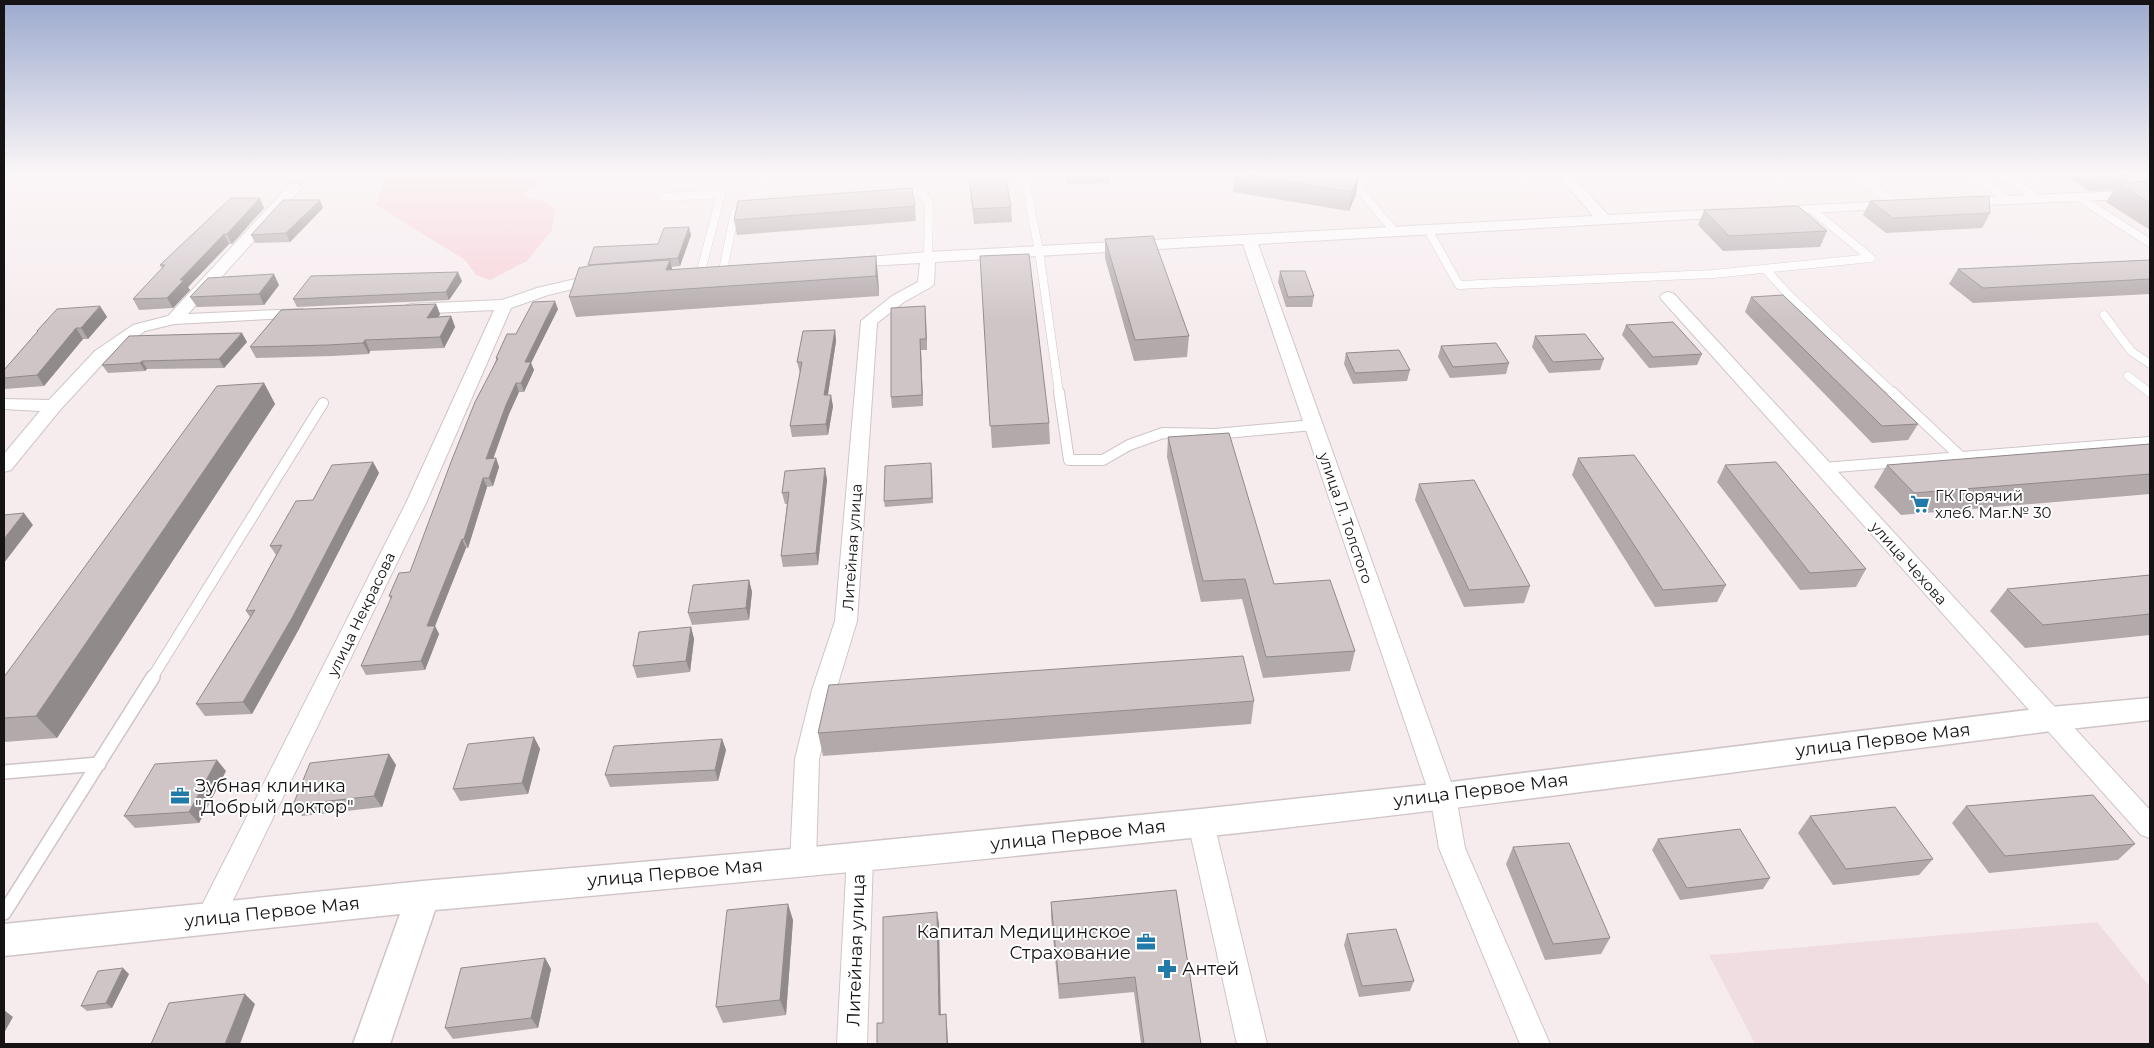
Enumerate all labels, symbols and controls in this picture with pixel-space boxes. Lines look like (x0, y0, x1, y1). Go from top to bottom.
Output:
street label: улица Л. Толстого (1314, 449, 1377, 586)
street label: Литейная улица (838, 483, 866, 611)
place label: ГК Горячий хлеб. Маг.№ 30 (1935, 486, 2052, 522)
supermarket icon: ГК Горячий хлеб. Маг.№ 30 (1909, 493, 1931, 515)
street label: улица Чехова (1866, 517, 1951, 609)
street label: улица Некрасова (322, 549, 399, 680)
street label: улица Первое Мая (1793, 718, 1972, 762)
street label: улица Первое Мая (1391, 768, 1570, 812)
place label: Зубная клиника "Добрый доктор" (195, 775, 354, 818)
office icon: Зубная клиника "Добрый доктор" (169, 785, 191, 807)
street label: улица Первое Мая (988, 815, 1167, 855)
street label: улица Первое Мая (585, 854, 764, 892)
street label: Литейная улица (842, 873, 870, 1027)
street label: улица Первое Мая (182, 892, 361, 932)
place label: Капитал Медицинское Страхование (916, 921, 1131, 964)
office icon: Капитал Медицинское Страхование (1135, 931, 1157, 953)
pharmacy icon: Антей (1156, 958, 1178, 980)
place label: Антей (1182, 958, 1239, 980)

